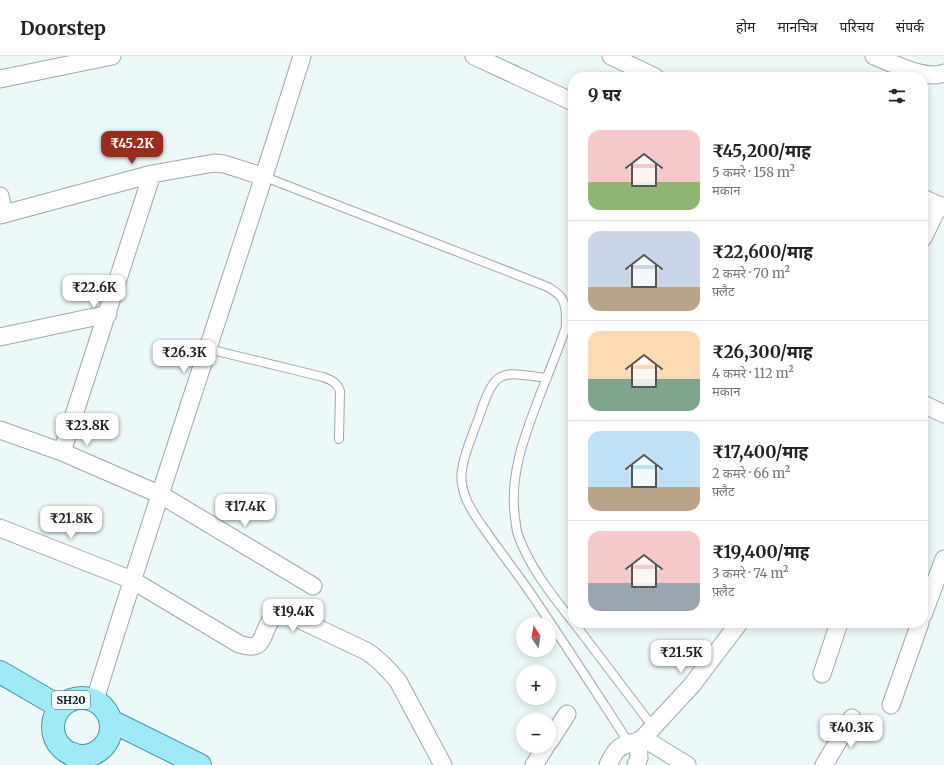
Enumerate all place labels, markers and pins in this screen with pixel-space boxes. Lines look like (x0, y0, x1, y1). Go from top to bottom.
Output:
pin: ₹45.2K (99, 131, 165, 165)
pin: ₹22.6K (61, 275, 127, 309)
pin: ₹26.3K (151, 340, 217, 374)
pin: ₹23.8K (54, 413, 120, 447)
pin: ₹17.4K (212, 494, 278, 528)
pin: ₹21.8K (38, 506, 104, 540)
pin: ₹19.4K (260, 599, 326, 633)
pin: ₹21.5K (648, 640, 714, 674)
pin: ₹40.3K (818, 715, 884, 749)

